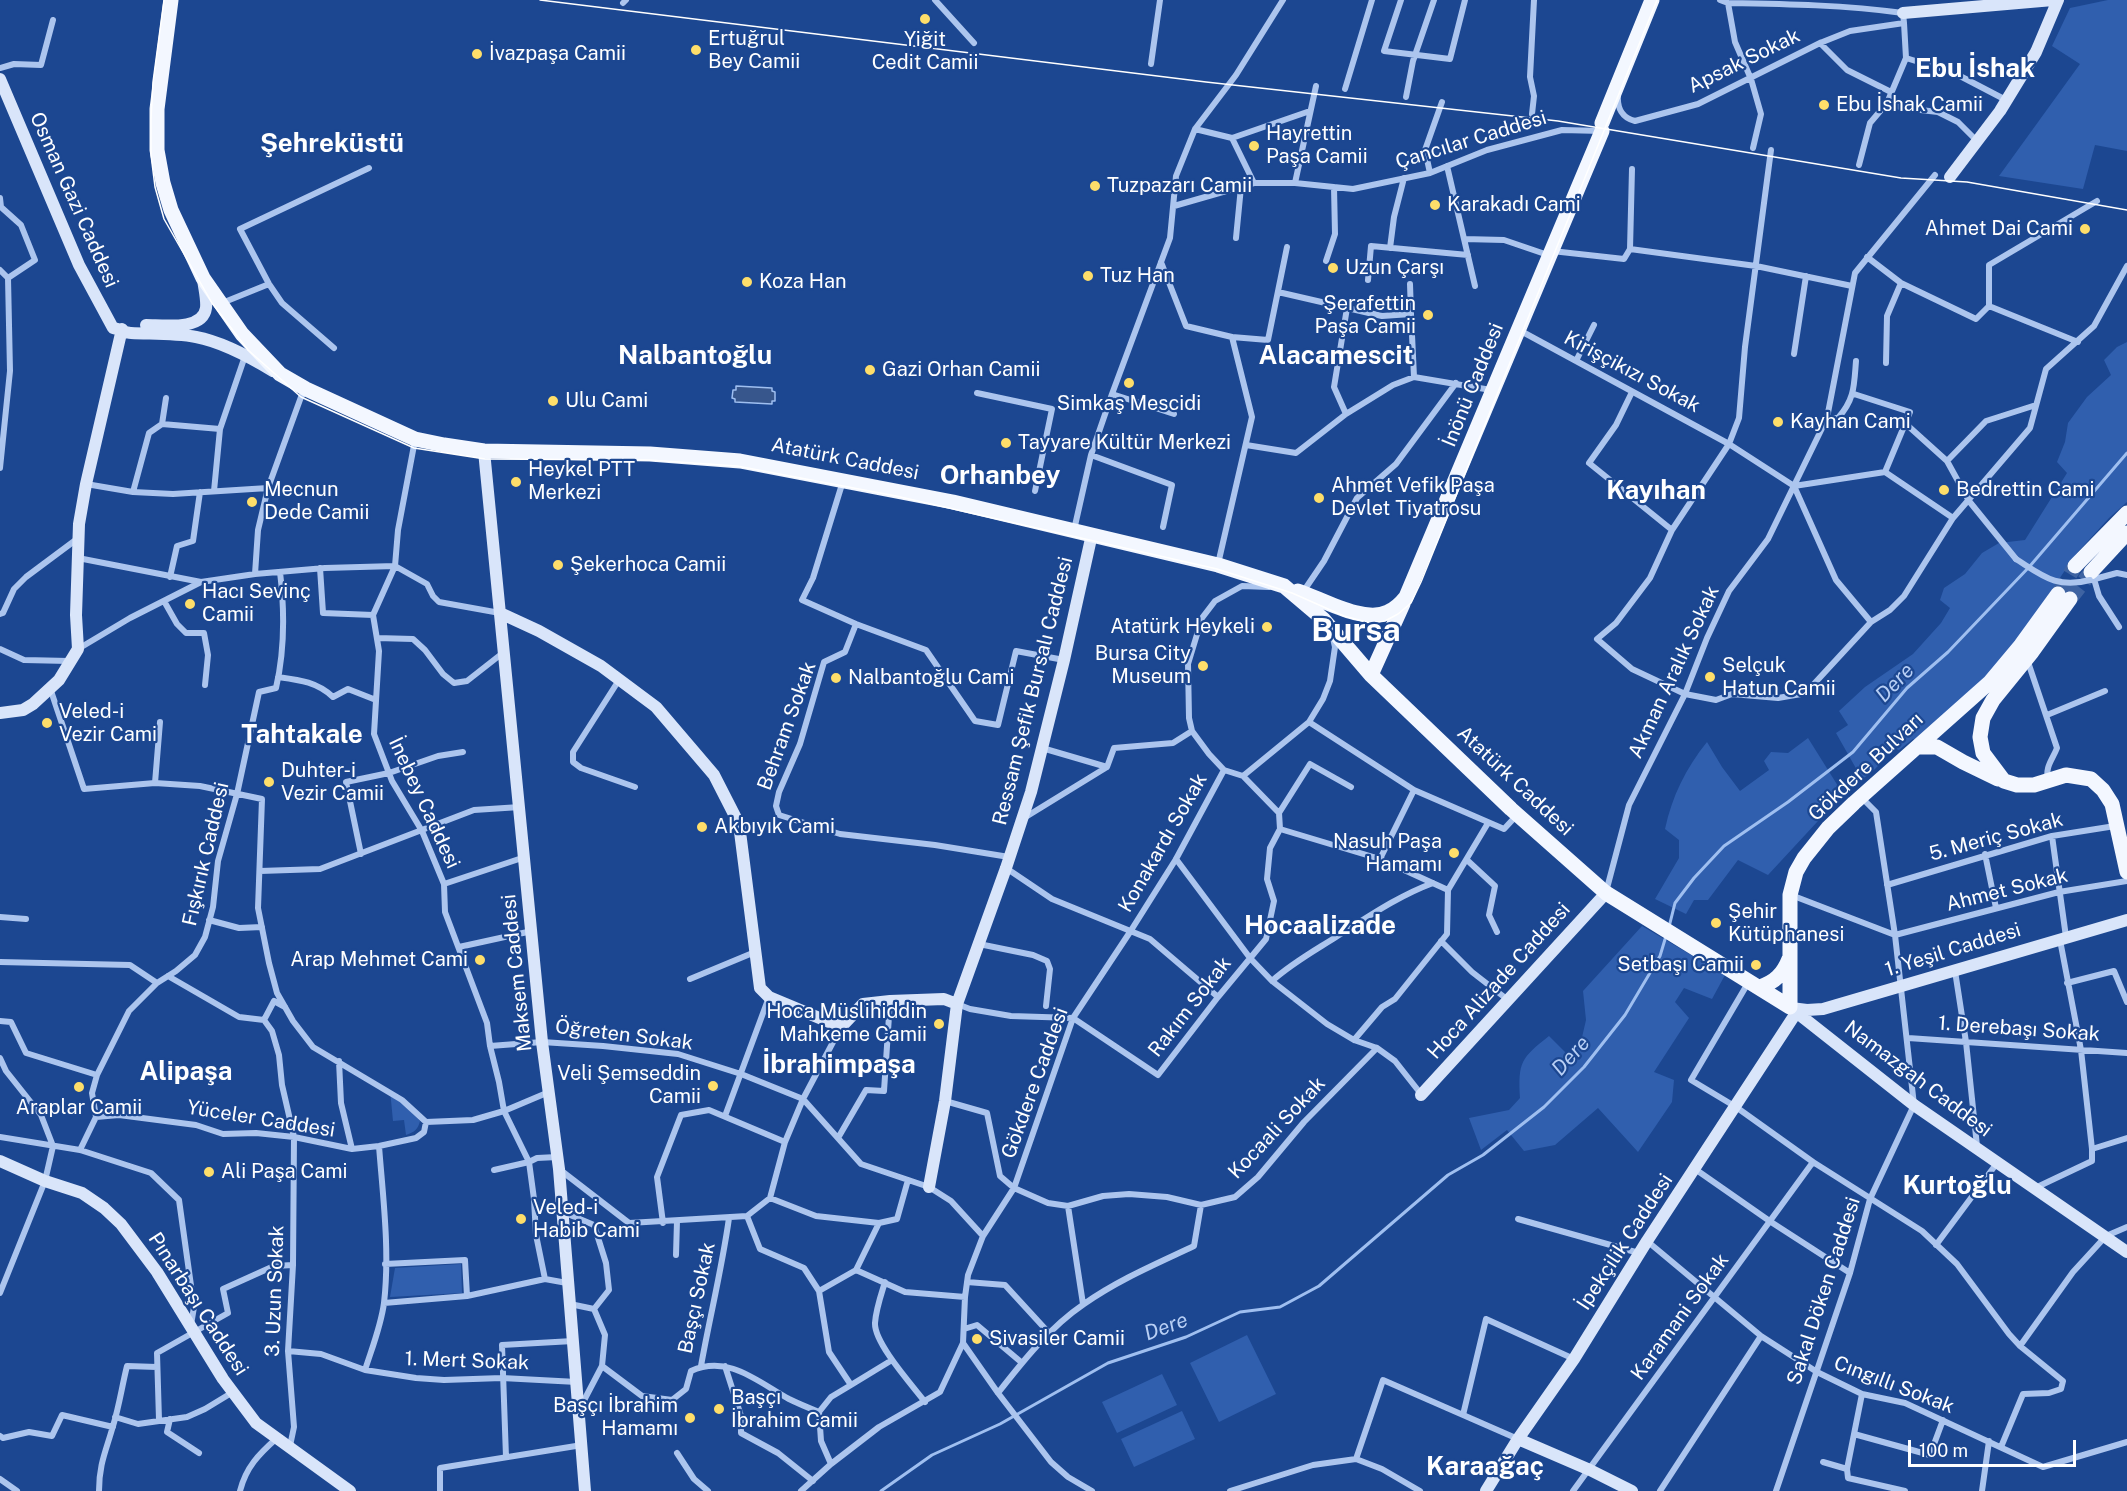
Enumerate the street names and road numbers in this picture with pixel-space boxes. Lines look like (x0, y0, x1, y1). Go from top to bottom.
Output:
street label: Apsak Sokak (1684, 24, 1804, 98)
street label: Çancılar Caddesi (1393, 106, 1549, 174)
street label: Osman Gazi Caddesi (25, 109, 123, 291)
street label: İnönü Caddesi (1437, 320, 1509, 450)
street label: Kirişçikızı Sokak (1560, 326, 1704, 418)
street label: Atatürk Caddesi (769, 433, 921, 485)
street label: Ressam Şefik Bursalı Caddesi (988, 554, 1078, 828)
street label: Akman Aralık Sokak (1623, 582, 1725, 762)
street label: Behram Sokak (753, 658, 821, 794)
street label: Gökdere Bulvarı (1804, 708, 1928, 826)
street label: Atatürk Caddesi (1452, 721, 1578, 841)
street label: İnebey Caddesi (383, 734, 465, 872)
street label: Konakardı Sokak (1114, 769, 1212, 917)
street label: Fışkırık Caddesi (178, 780, 234, 928)
street label: 5. Meriç Sokak (1926, 808, 2066, 866)
street label: Ahmet Sokak (1944, 863, 2070, 917)
street label: Maksem Caddesi (497, 893, 537, 1053)
street label: Hoca Alizade Caddesi (1422, 898, 1576, 1064)
street label: 1. Yeşil Caddesi (1882, 918, 2024, 982)
street label: Rakım Sokak (1143, 952, 1237, 1062)
street label: Gökdere Caddesi (997, 1004, 1073, 1162)
street label: 1. Derebaşı Sokak (1937, 1011, 2101, 1047)
street label: Öğreten Sokak (554, 1015, 694, 1055)
street label: Namazgah Caddesi (1840, 1016, 1996, 1142)
street label: Kocaali Sokak (1224, 1072, 1330, 1184)
street label: Yüceler Caddesi (185, 1095, 337, 1143)
street label: İpekçilik Caddesi (1572, 1169, 1678, 1315)
street label: Sakal Döken Caddesi (1782, 1194, 1866, 1388)
street label: 3. Uzun Sokak (261, 1225, 289, 1357)
street label: Pınarbaşı Caddesi (143, 1228, 253, 1380)
street label: Başçı Sokak (674, 1240, 720, 1356)
street label: Karamani Sokak (1626, 1249, 1734, 1385)
street label: 1. Mert Sokak (404, 1347, 530, 1375)
street label: Cıngıllı Sokak (1830, 1351, 1958, 1419)

